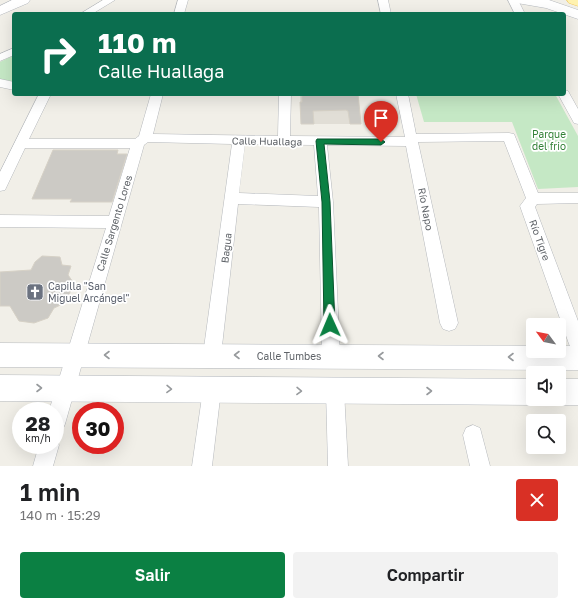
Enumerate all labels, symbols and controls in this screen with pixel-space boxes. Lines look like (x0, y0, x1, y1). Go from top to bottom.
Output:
text: 110 m (98, 26, 177, 59)
icon: right (32, 28, 84, 80)
text: Calle Huallaga (98, 60, 224, 82)
pin (364, 101, 398, 142)
icon: arrive (370, 107, 392, 129)
park label: Parque del frio (532, 128, 566, 152)
street label: Calle Huallaga (232, 134, 302, 148)
street label: Calle Sargento Lores (94, 173, 134, 273)
street label: Río Napo (416, 187, 436, 231)
street label: Río Tigre (527, 218, 553, 262)
street label: Bagua (218, 232, 234, 264)
place label: Capilla "San Miguel Arcángel" (48, 280, 129, 304)
church icon: Capilla "San Miguel Arcángel" (25, 282, 45, 302)
position arrow (309, 304, 351, 346)
north arrow (526, 318, 566, 358)
map controls (526, 318, 566, 454)
street label: Calle Tumbes (257, 350, 321, 362)
one-way arrow (104, 351, 110, 359)
one-way arrow (234, 351, 240, 360)
one-way arrow (378, 352, 384, 360)
one-way arrow (508, 353, 514, 361)
button: sound (526, 366, 566, 406)
one-way arrow (36, 384, 42, 392)
one-way arrow (166, 385, 172, 393)
one-way arrow (296, 386, 302, 395)
one-way arrow (426, 387, 432, 395)
speed limit sign: 30 (72, 402, 124, 454)
text: 28 (25, 411, 50, 435)
button: search (526, 414, 566, 454)
text: km/h (25, 432, 51, 444)
text: 1 min (20, 477, 80, 506)
button: close (516, 479, 558, 521)
text: 140 m · 15:29 (20, 507, 101, 523)
button: Salir (20, 552, 285, 598)
button: Compartir (293, 552, 558, 598)

